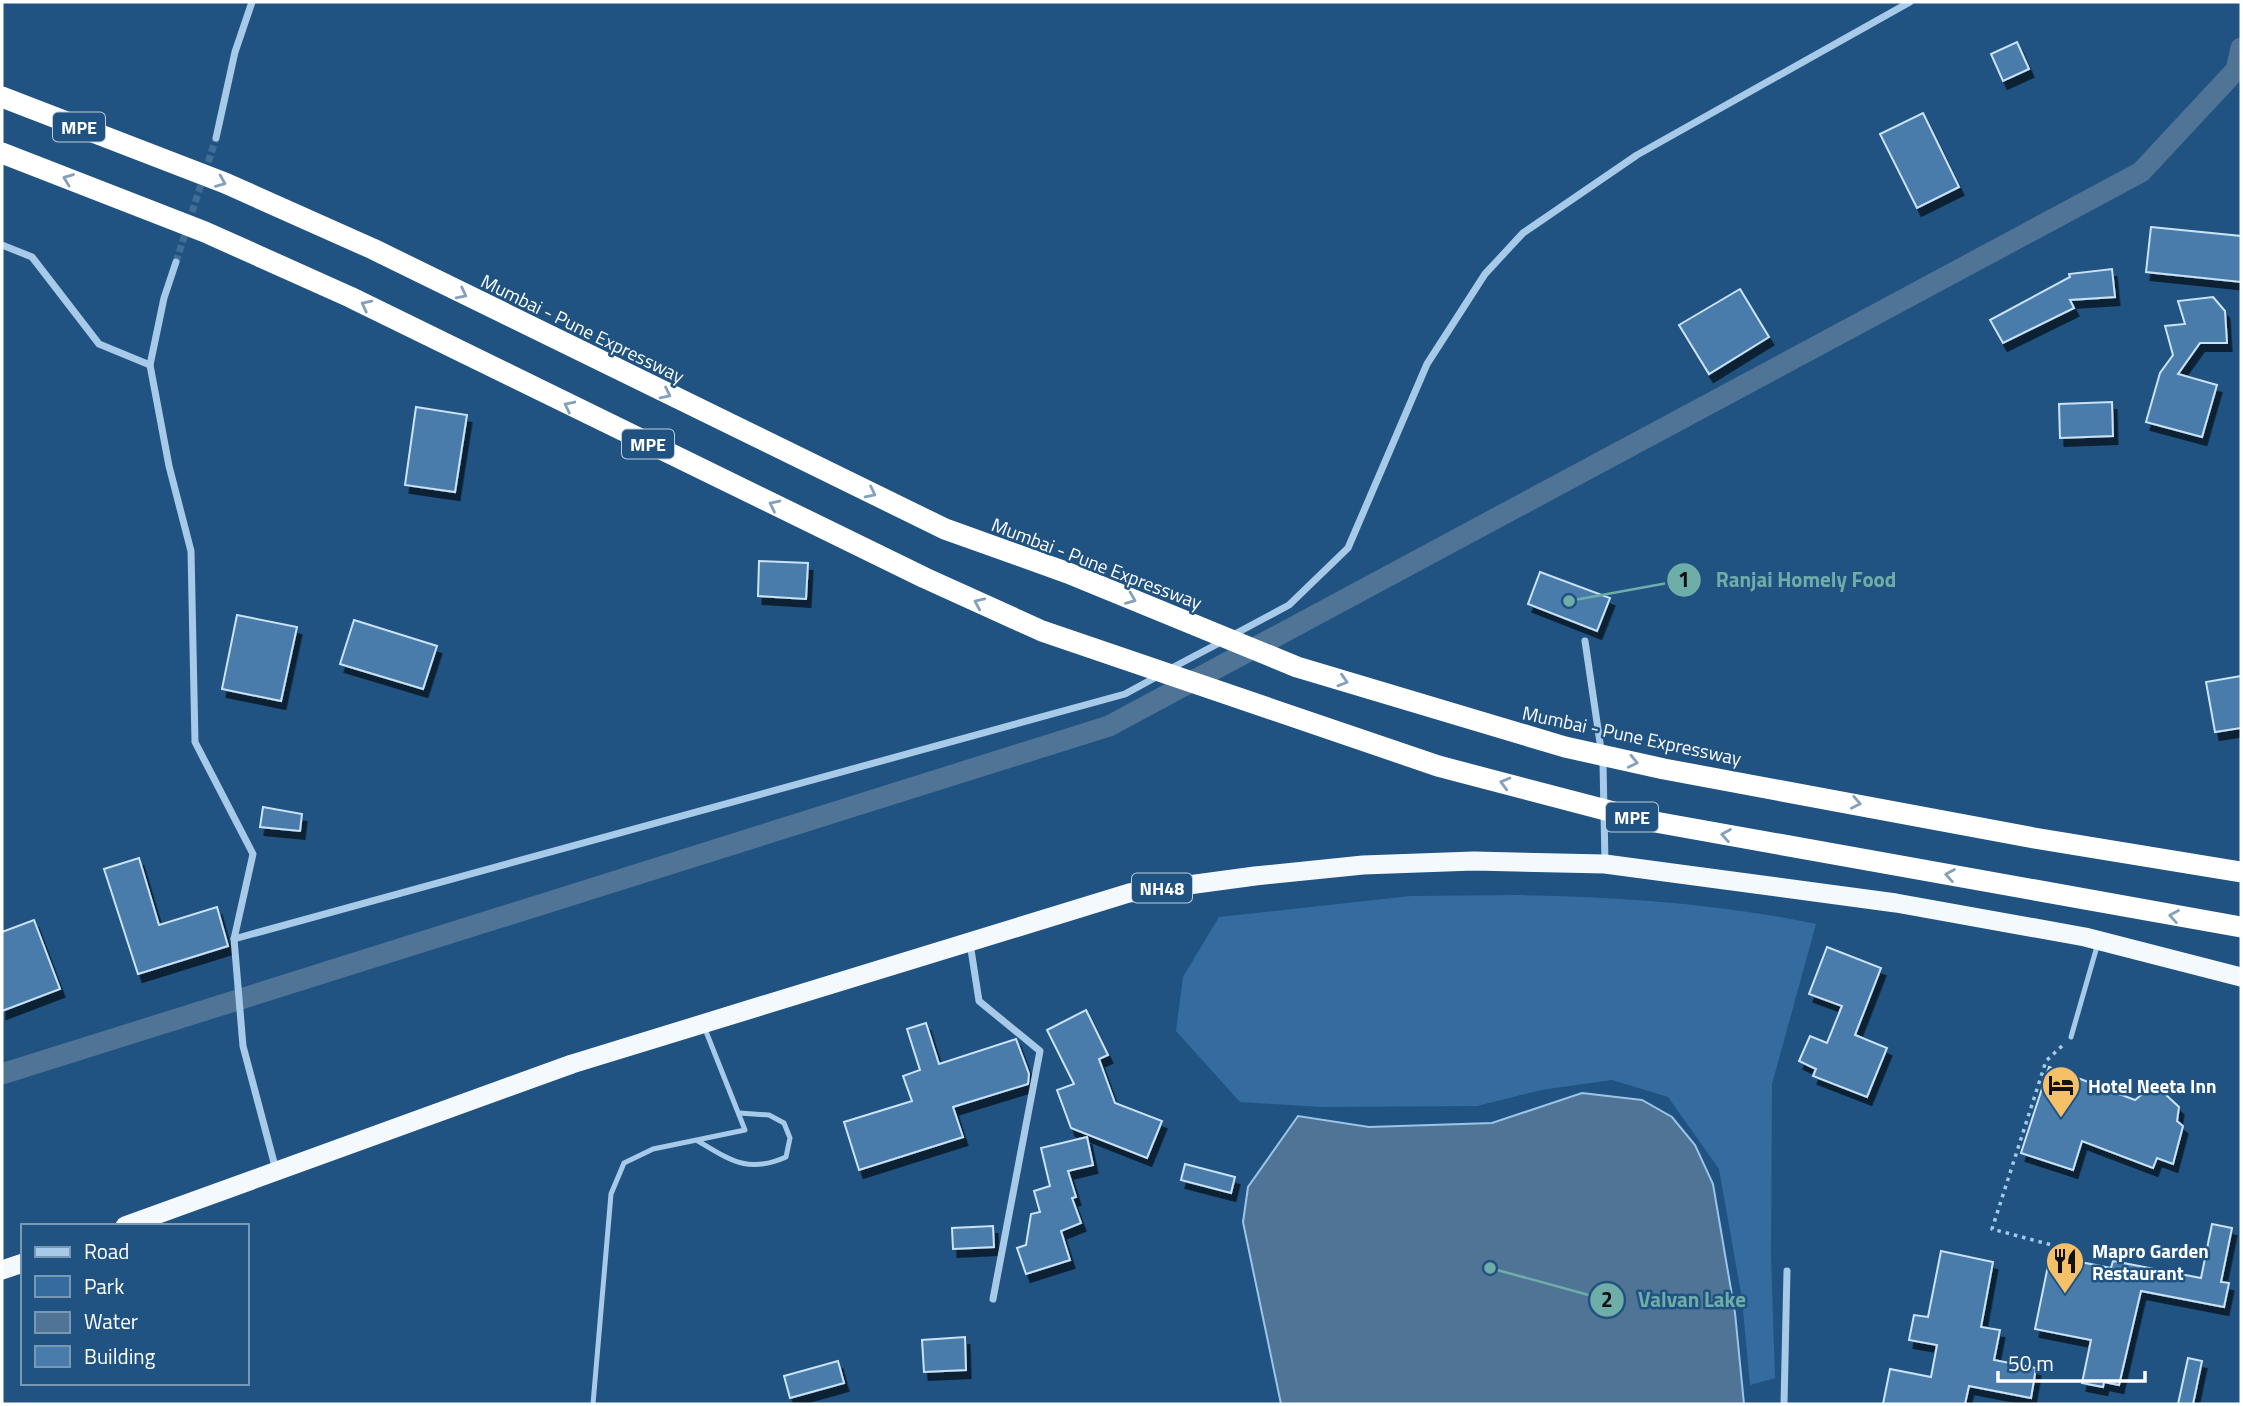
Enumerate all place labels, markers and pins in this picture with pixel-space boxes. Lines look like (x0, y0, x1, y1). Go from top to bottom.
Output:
callout: Ranjai Homely Food (1667, 559, 1910, 601)
hotel icon: Hotel Neeta Inn (2040, 1064, 2082, 1119)
place label: Hotel Neeta Inn (2088, 1071, 2216, 1100)
place label: Mapro Garden Restaurant (2092, 1236, 2209, 1287)
restaurant icon: Mapro Garden Restaurant (2044, 1240, 2086, 1295)
callout: Valvan Lake (1589, 1279, 1760, 1321)

